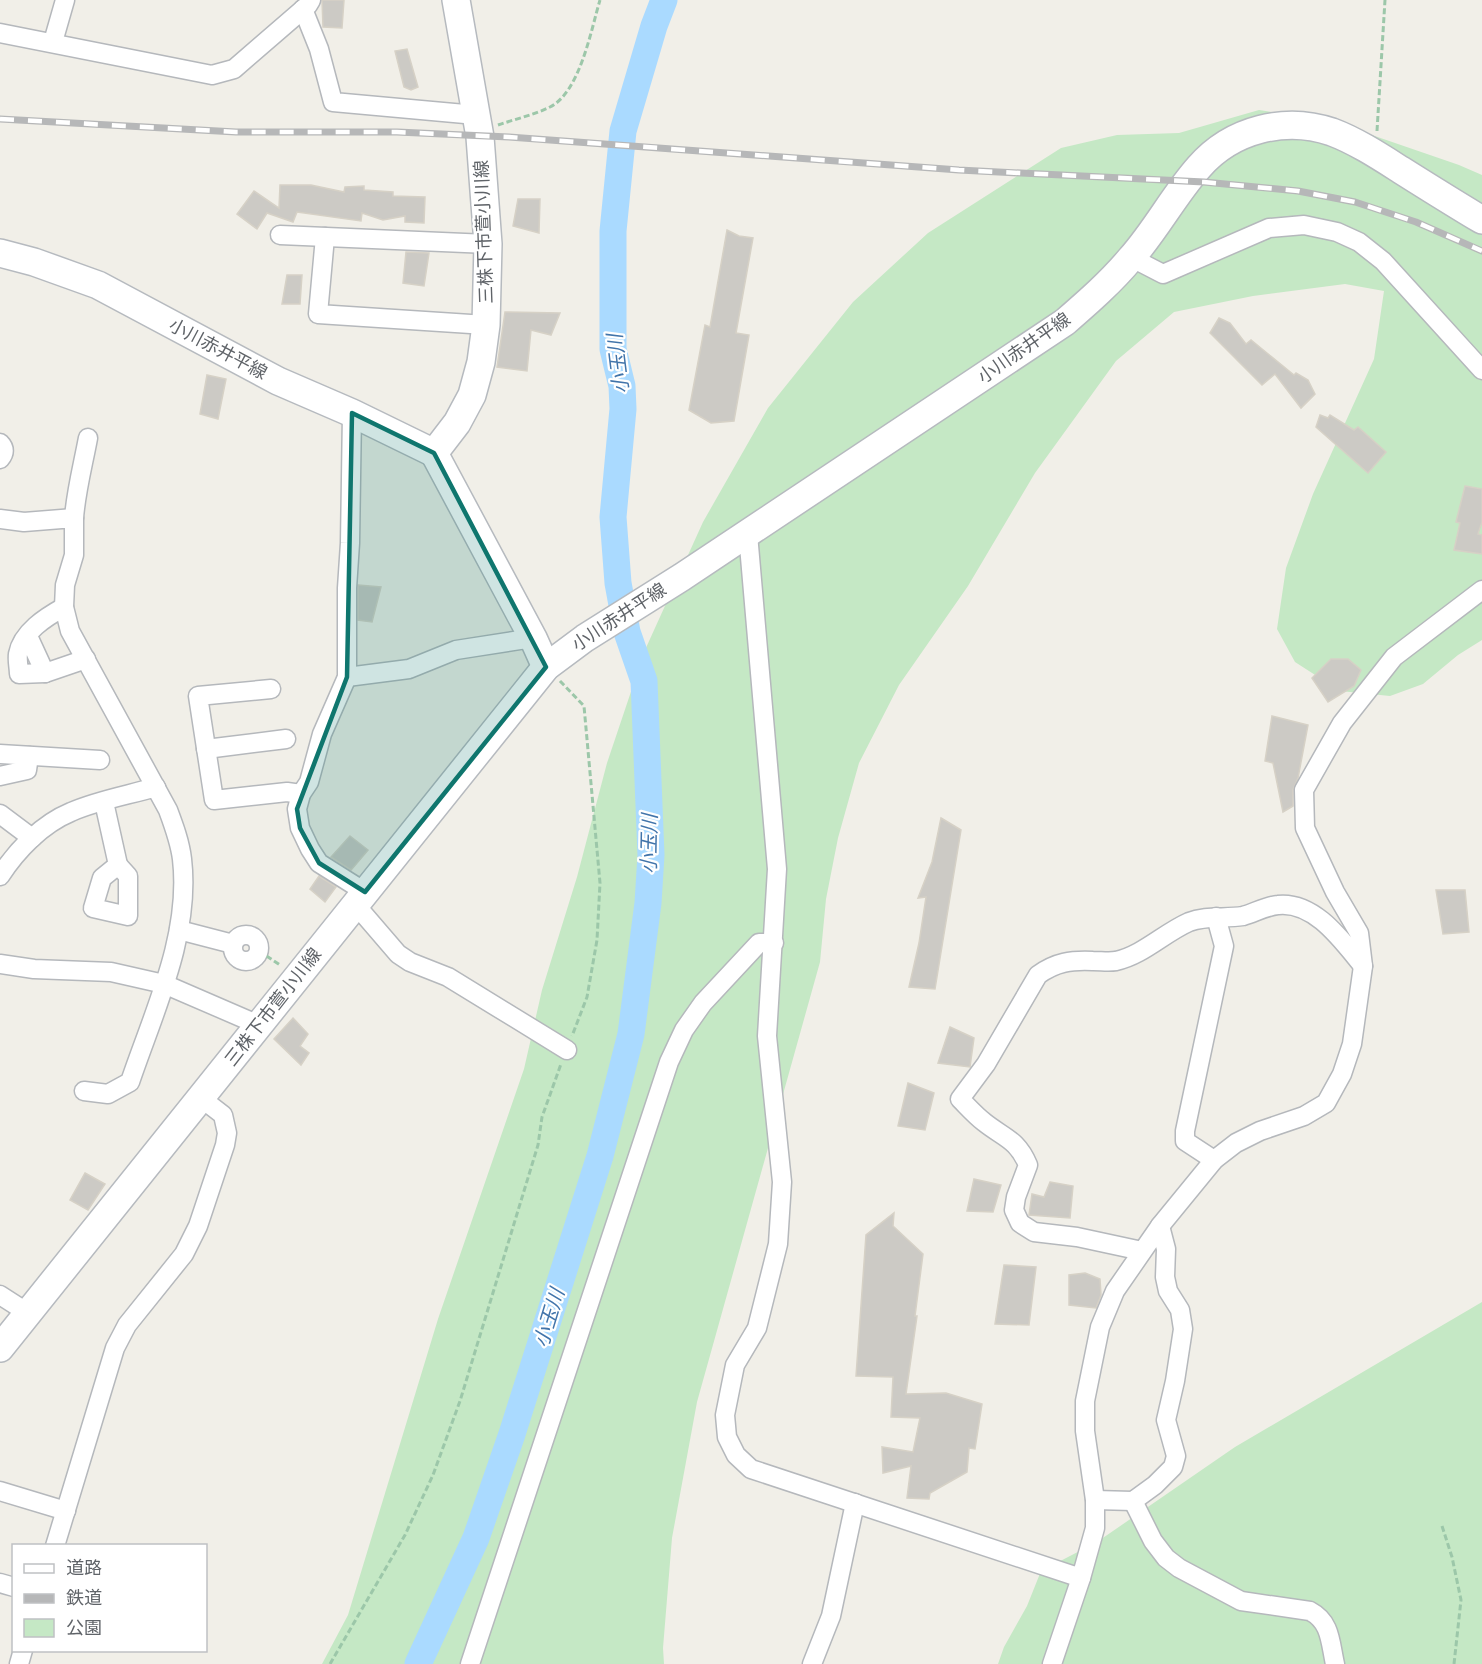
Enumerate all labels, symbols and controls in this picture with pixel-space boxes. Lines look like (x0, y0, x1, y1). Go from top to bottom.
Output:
street label: 三株下市萱小川線 (470, 160, 497, 304)
street label: 小川赤井平線 (973, 308, 1074, 387)
street label: 小川赤井平線 (166, 314, 271, 383)
water label: 小玉川 (602, 331, 634, 395)
street label: 小川赤井平線 (568, 578, 670, 655)
water label: 小玉川 (636, 812, 662, 874)
street label: 三株下市萱小川線 (220, 943, 325, 1070)
water label: 小玉川 (529, 1284, 570, 1350)
legend (12, 1544, 207, 1652)
text: 道路 (66, 1557, 102, 1578)
text: 鉄道 (66, 1587, 102, 1608)
text: 公園 (66, 1617, 102, 1638)

